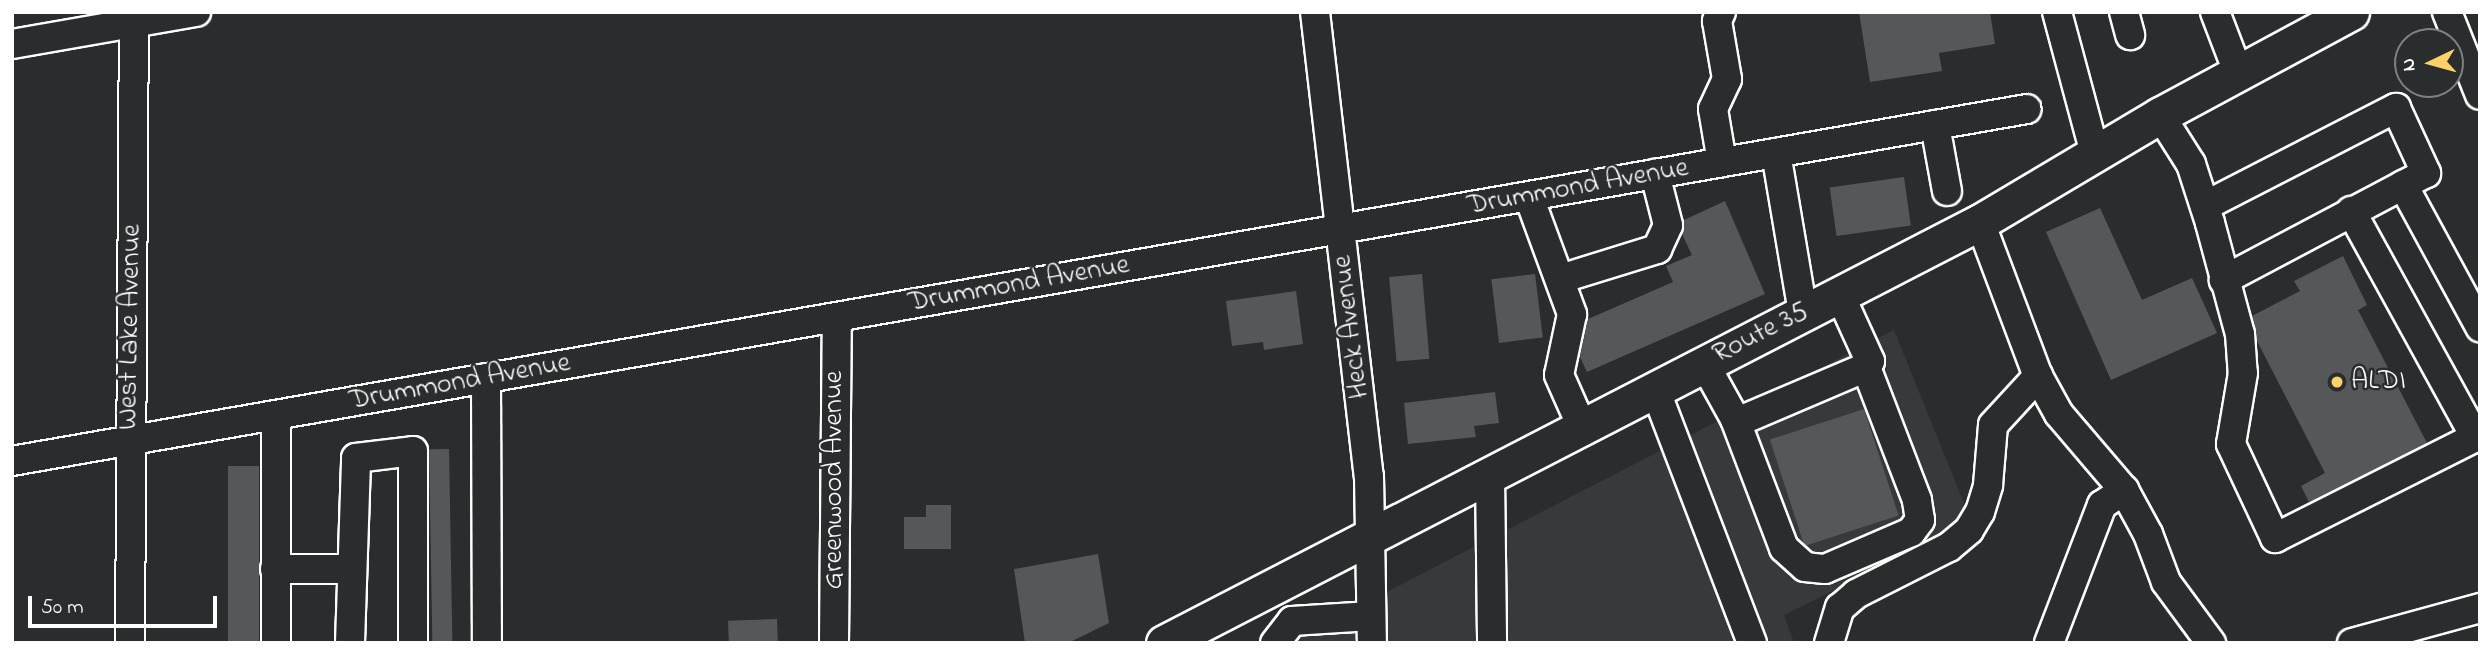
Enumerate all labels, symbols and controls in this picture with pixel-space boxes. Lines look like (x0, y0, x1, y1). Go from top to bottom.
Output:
north arrow (2394, 28, 2464, 98)
text: N (2396, 57, 2424, 72)
street label: Drummond Avenue (1465, 152, 1691, 224)
street label: West Lake Avenue (112, 224, 150, 430)
street label: Drummond Avenue (906, 249, 1132, 321)
street label: Heck Avenue (1327, 253, 1377, 401)
street label: Route 35 (1708, 296, 1814, 372)
street label: Drummond Avenue (347, 347, 573, 419)
place label: ALDI (2351, 365, 2406, 399)
street label: Greenwood Avenue (818, 371, 852, 589)
marker: ALDI (2329, 374, 2345, 390)
scale bar (32, 582, 220, 626)
text: 50 m (41, 593, 84, 623)

